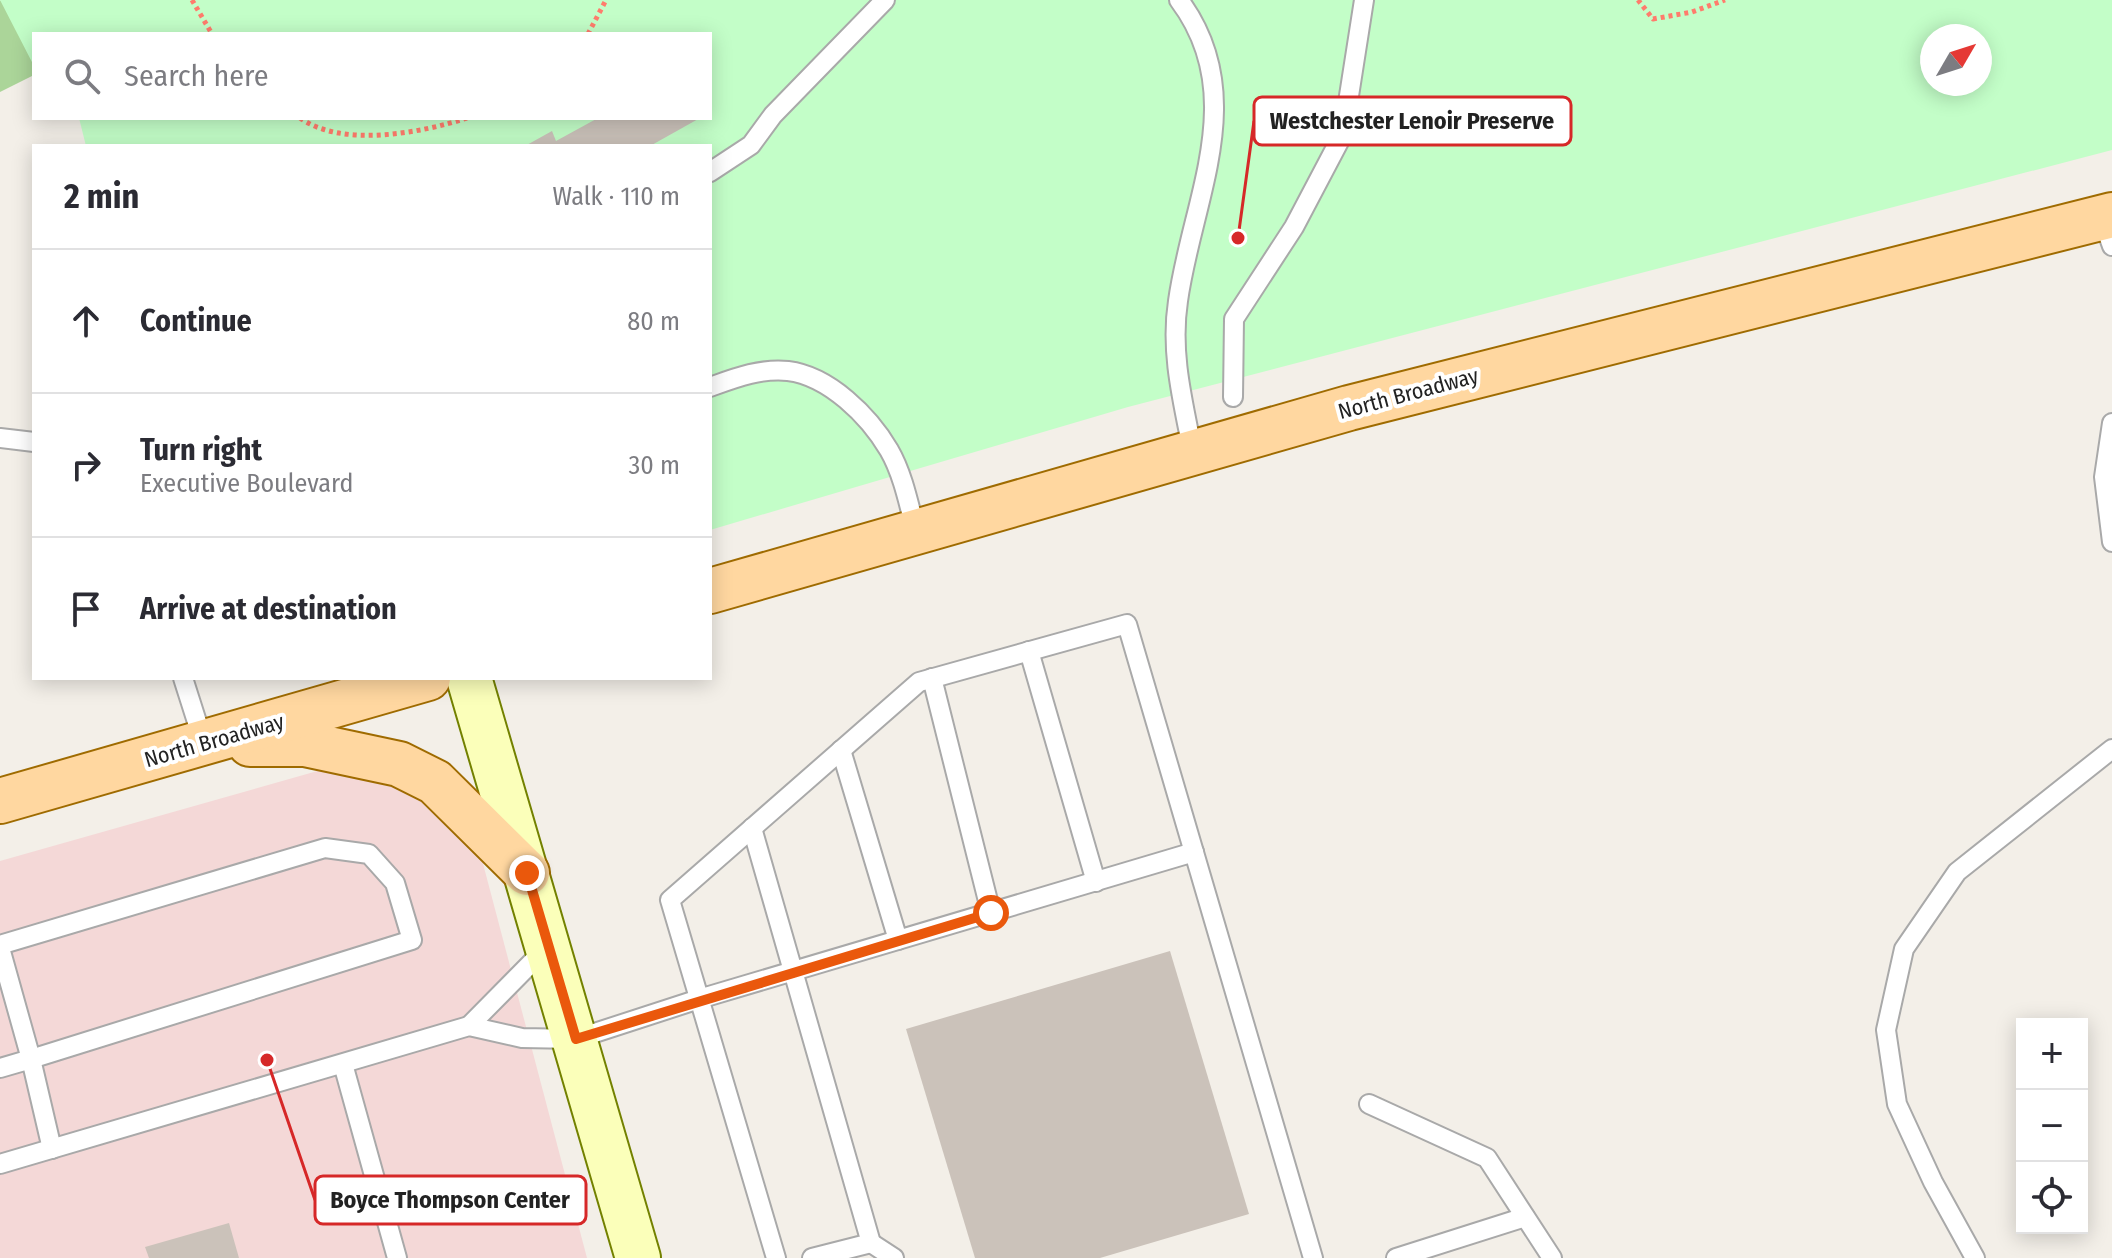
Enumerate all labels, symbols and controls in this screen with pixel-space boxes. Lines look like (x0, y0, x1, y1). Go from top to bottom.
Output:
north arrow (1920, 24, 1992, 96)
search box (32, 32, 712, 120)
icon: search (60, 54, 104, 98)
text: Search here (124, 58, 269, 94)
callout: Westchester Lenoir Preserve (1254, 97, 1571, 145)
text: Westchester Lenoir Preserve (1270, 107, 1554, 135)
text: 2 min (64, 176, 139, 217)
text: Walk · 110 m (553, 181, 680, 212)
icon: ahead (64, 299, 108, 343)
text: Continue (140, 303, 252, 339)
text: 80 m (627, 306, 680, 337)
street label: North Broadway (1335, 362, 1481, 425)
text: Turn right (140, 432, 262, 468)
icon: right (64, 443, 108, 487)
text: 30 m (629, 450, 680, 481)
text: Executive Boulevard (140, 468, 353, 499)
icon: arrive (64, 587, 108, 631)
text: Arrive at destination (140, 591, 397, 627)
street label: North Broadway (141, 708, 287, 773)
route end (509, 855, 545, 891)
route start (973, 895, 1009, 931)
map controls (2016, 1018, 2088, 1234)
button: + (2016, 1018, 2088, 1090)
button: − (2016, 1090, 2088, 1162)
button: locate (2016, 1162, 2088, 1234)
callout: Boyce Thompson Center (315, 1176, 586, 1224)
text: Boyce Thompson Center (330, 1186, 570, 1214)

